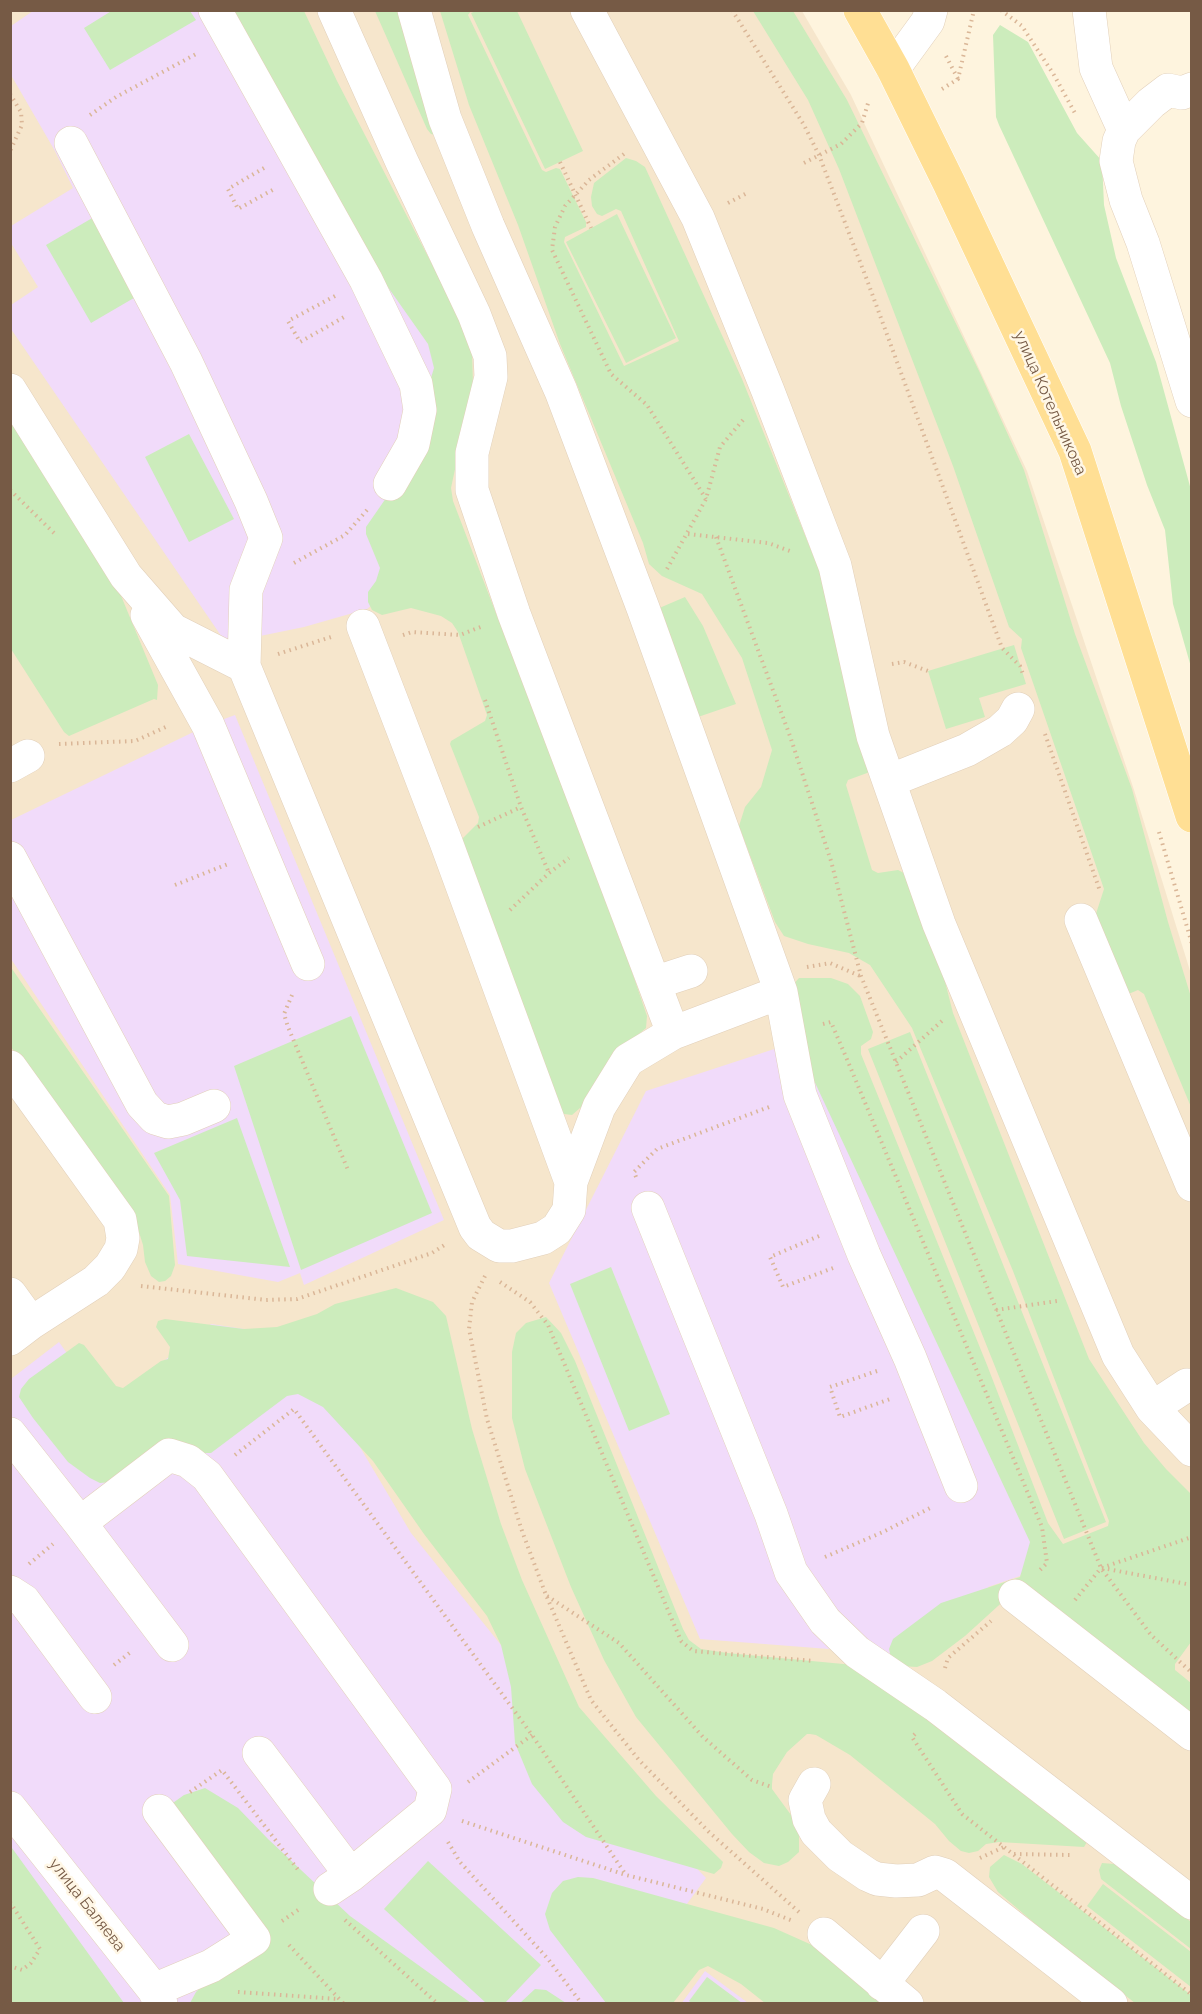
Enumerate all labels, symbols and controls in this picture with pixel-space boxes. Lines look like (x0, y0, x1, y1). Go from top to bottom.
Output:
street label: улица Котельникова (1010, 328, 1090, 478)
street label: улица Баляева (45, 1855, 129, 1955)

